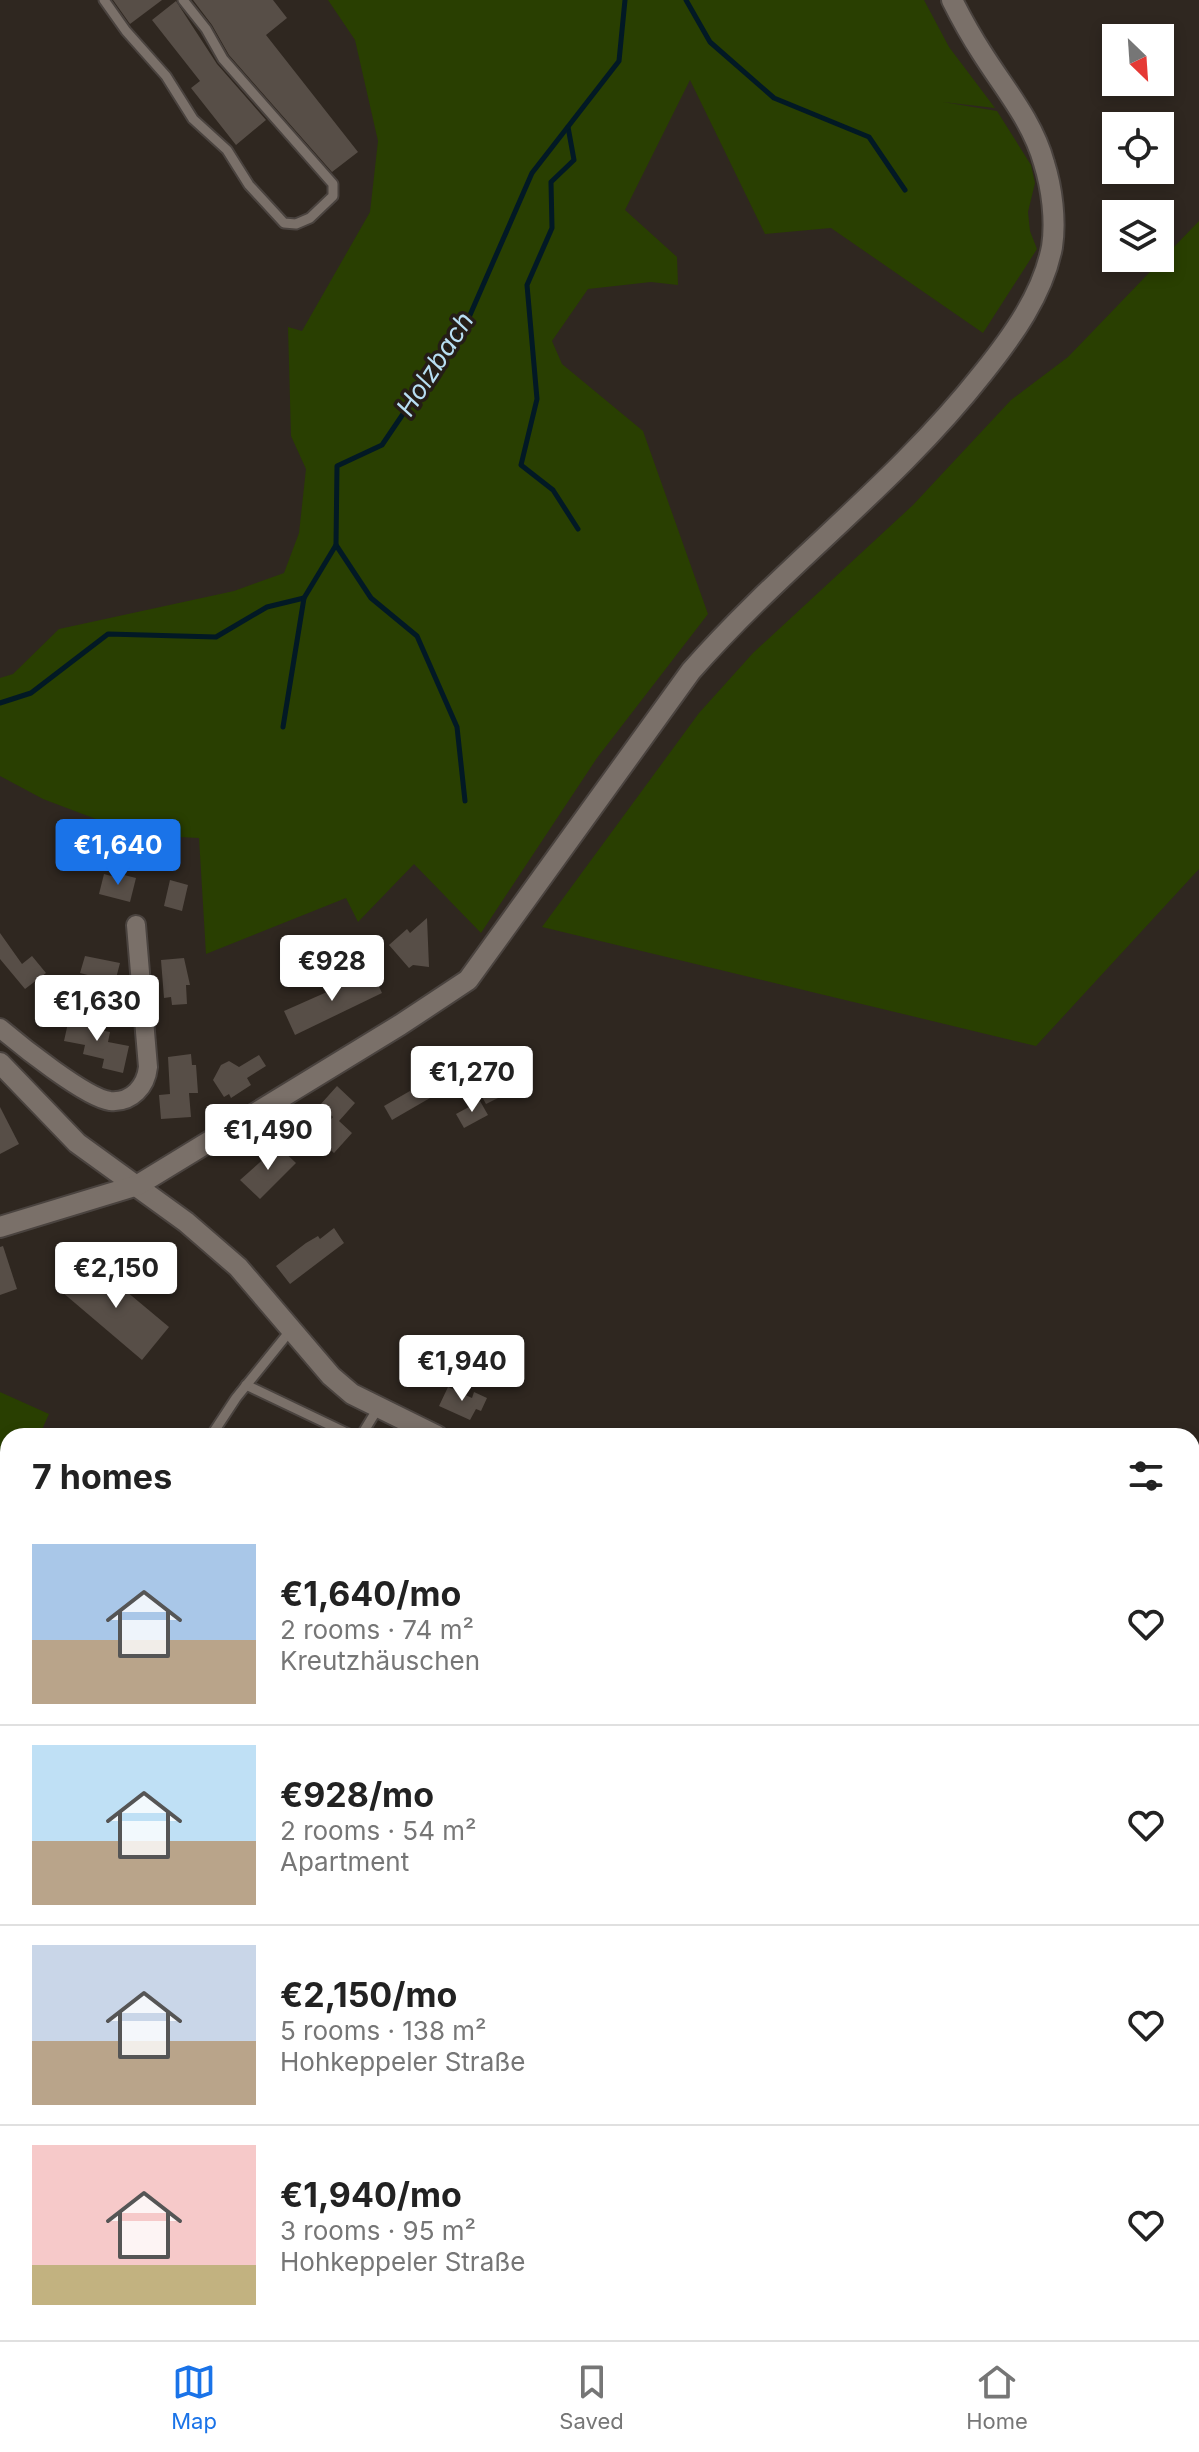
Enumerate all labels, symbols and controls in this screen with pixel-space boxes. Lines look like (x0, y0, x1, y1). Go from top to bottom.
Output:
north arrow (1102, 24, 1174, 96)
map controls (1102, 24, 1174, 272)
button: locate (1102, 112, 1174, 184)
button: layers (1102, 200, 1174, 272)
water label: Holzbach (390, 306, 480, 422)
pin: €1,640 (53, 819, 183, 887)
text: €1,640 (74, 829, 162, 860)
pin: €928 (285, 935, 379, 1003)
text: €928 (298, 945, 366, 976)
pin: €1,630 (32, 975, 162, 1043)
text: €1,630 (53, 985, 141, 1016)
pin: €1,270 (407, 1046, 537, 1114)
text: €1,270 (429, 1056, 515, 1087)
pin: €1,490 (203, 1104, 333, 1172)
text: €1,490 (223, 1114, 313, 1145)
pin: €2,150 (51, 1242, 181, 1310)
text: €2,150 (73, 1252, 159, 1283)
pin: €1,940 (397, 1335, 527, 1403)
text: €1,940 (417, 1345, 507, 1376)
icon: filters (1124, 1454, 1168, 1498)
text: 7 homes (32, 1456, 172, 1497)
text: €1,640/mo (280, 1573, 461, 1614)
icon: home (96, 1576, 192, 1672)
icon: heart (1124, 1602, 1168, 1646)
text: 2 rooms · 74 m² (280, 1614, 474, 1645)
text: Kreutzhäuschen (280, 1645, 480, 1676)
text: €928/mo (280, 1774, 434, 1815)
icon: home (96, 1777, 192, 1873)
icon: heart (1124, 1803, 1168, 1847)
text: 2 rooms · 54 m² (280, 1815, 477, 1846)
text: Apartment (280, 1846, 409, 1877)
text: €2,150/mo (280, 1974, 457, 2015)
icon: home (96, 1977, 192, 2073)
icon: heart (1124, 2003, 1168, 2047)
text: 5 rooms · 138 m² (280, 2015, 487, 2046)
text: Hohkeppeler Straße (280, 2046, 525, 2077)
text: €1,940/mo (280, 2174, 462, 2215)
icon: home (96, 2177, 192, 2273)
icon: heart (1124, 2203, 1168, 2247)
text: 3 rooms · 95 m² (280, 2215, 476, 2246)
text: Hohkeppeler Straße (280, 2246, 525, 2277)
tab: Map (171, 2360, 217, 2434)
tab: Saved (559, 2360, 624, 2434)
tab: Home (966, 2360, 1028, 2434)

